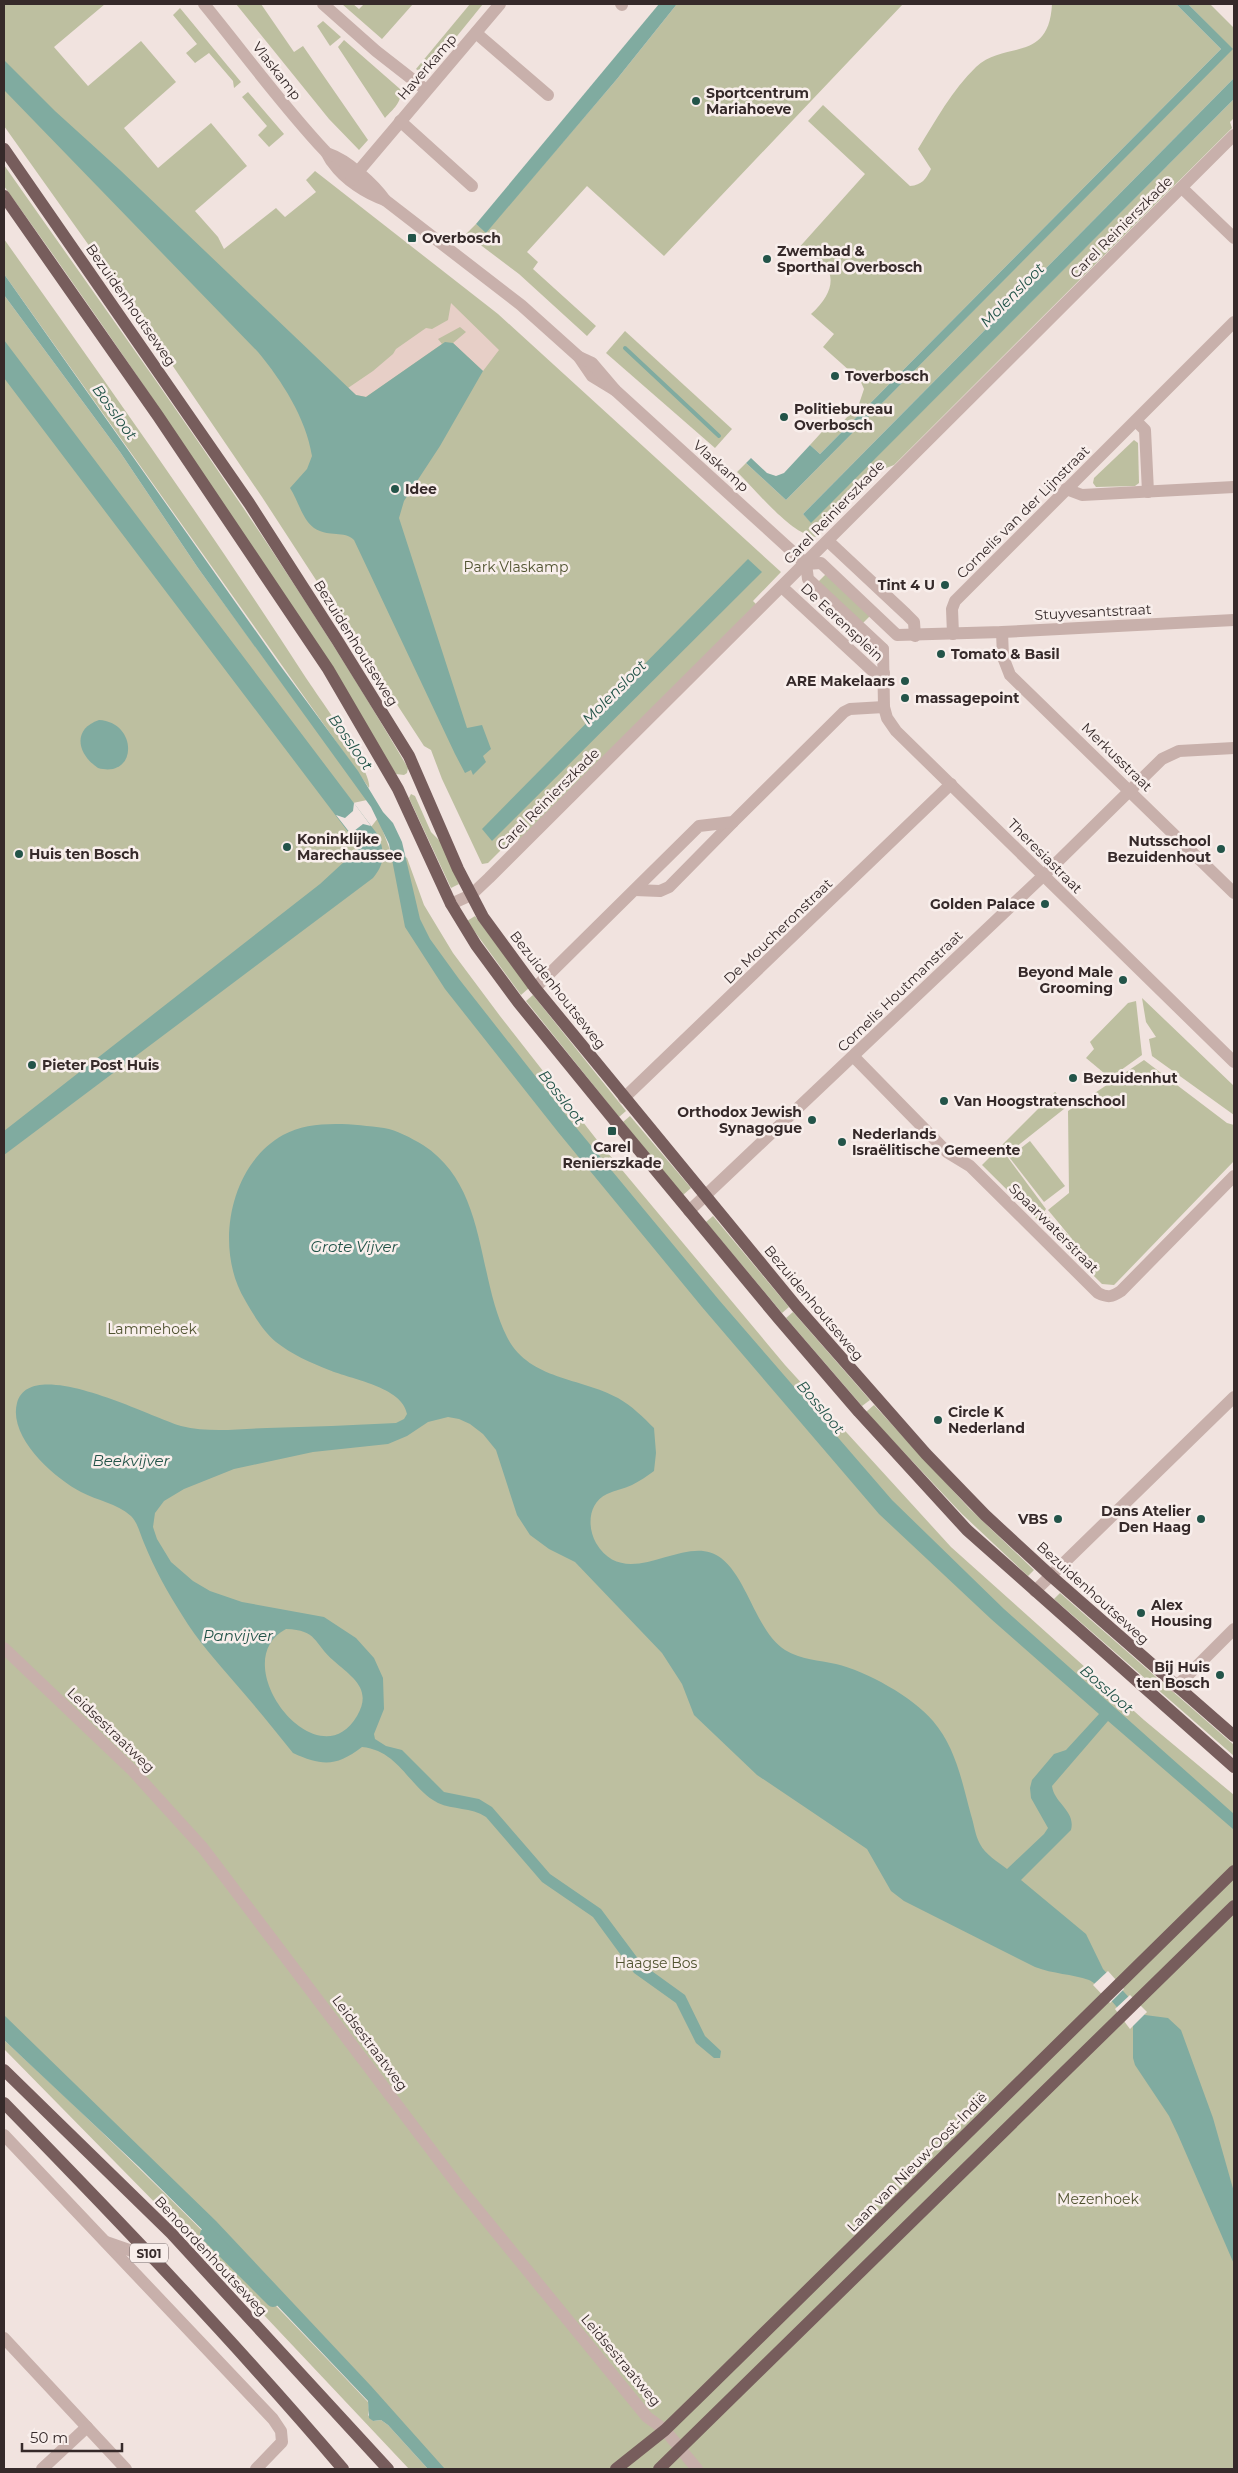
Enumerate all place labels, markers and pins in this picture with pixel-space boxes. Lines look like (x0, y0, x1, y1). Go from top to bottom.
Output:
place label: Sportcentrum Mariahoeve (706, 84, 809, 118)
marker: Sportcentrum Mariahoeve (690, 95, 702, 107)
place label: Overbosch (422, 229, 501, 247)
marker: Overbosch (406, 232, 418, 244)
place label: Zwembad & Sporthal Overbosch (777, 242, 923, 276)
marker: Zwembad & Sporthal Overbosch (761, 253, 773, 265)
place label: Toverbosch (845, 367, 929, 385)
marker: Toverbosch (829, 370, 841, 382)
place label: Politiebureau Overbosch (794, 400, 893, 434)
marker: Politiebureau Overbosch (778, 411, 790, 423)
place label: Idee (405, 480, 437, 498)
marker: Idee (389, 483, 401, 495)
place label: Tint 4 U (878, 576, 935, 594)
marker: Tint 4 U (939, 579, 951, 591)
place label: Tomato & Basil (951, 645, 1060, 663)
marker: Tomato & Basil (935, 648, 947, 660)
place label: ARE Makelaars (785, 672, 896, 690)
marker: ARE Makelaars (899, 675, 911, 687)
place label: massagepoint (915, 689, 1019, 707)
marker: massagepoint (899, 692, 911, 704)
place label: Koninklijke Marechaussee (297, 830, 403, 864)
place label: Nutsschool Bezuidenhout (1107, 832, 1211, 866)
marker: Koninklijke Marechaussee (281, 841, 293, 853)
marker: Nutsschool Bezuidenhout (1215, 843, 1227, 855)
place label: Huis ten Bosch (29, 845, 139, 863)
marker: Huis ten Bosch (13, 848, 25, 860)
place label: Golden Palace (930, 895, 1035, 913)
marker: Golden Palace (1039, 898, 1051, 910)
place label: Beyond Male Grooming (1018, 963, 1113, 997)
marker: Beyond Male Grooming (1117, 974, 1129, 986)
place label: Pieter Post Huis (42, 1056, 160, 1074)
marker: Pieter Post Huis (26, 1059, 38, 1071)
place label: Bezuidenhut (1083, 1069, 1178, 1087)
marker: Bezuidenhut (1067, 1072, 1079, 1084)
place label: Van Hoogstratenschool (953, 1092, 1125, 1110)
marker: Van Hoogstratenschool (938, 1095, 950, 1107)
place label: Orthodox Jewish Synagogue (677, 1103, 802, 1137)
marker: Orthodox Jewish Synagogue (806, 1114, 818, 1126)
marker: Carel Renierszkade (606, 1125, 618, 1137)
place label: Nederlands Israëlitische Gemeente (852, 1125, 1021, 1159)
marker: Nederlands Israëlitische Gemeente (836, 1136, 848, 1148)
place label: Carel Renierszkade (562, 1138, 662, 1172)
place label: Circle K Nederland (948, 1403, 1025, 1437)
marker: Circle K Nederland (932, 1414, 944, 1426)
place label: Dans Atelier Den Haag (1101, 1502, 1191, 1536)
place label: VBS (1017, 1510, 1048, 1528)
marker: VBS (1052, 1513, 1064, 1525)
marker: Dans Atelier Den Haag (1195, 1513, 1207, 1525)
place label: Alex Housing (1150, 1596, 1212, 1630)
marker: Alex Housing (1135, 1607, 1147, 1619)
place label: Bij Huis ten Bosch (1136, 1658, 1211, 1692)
marker: Bij Huis ten Bosch (1214, 1669, 1226, 1681)

